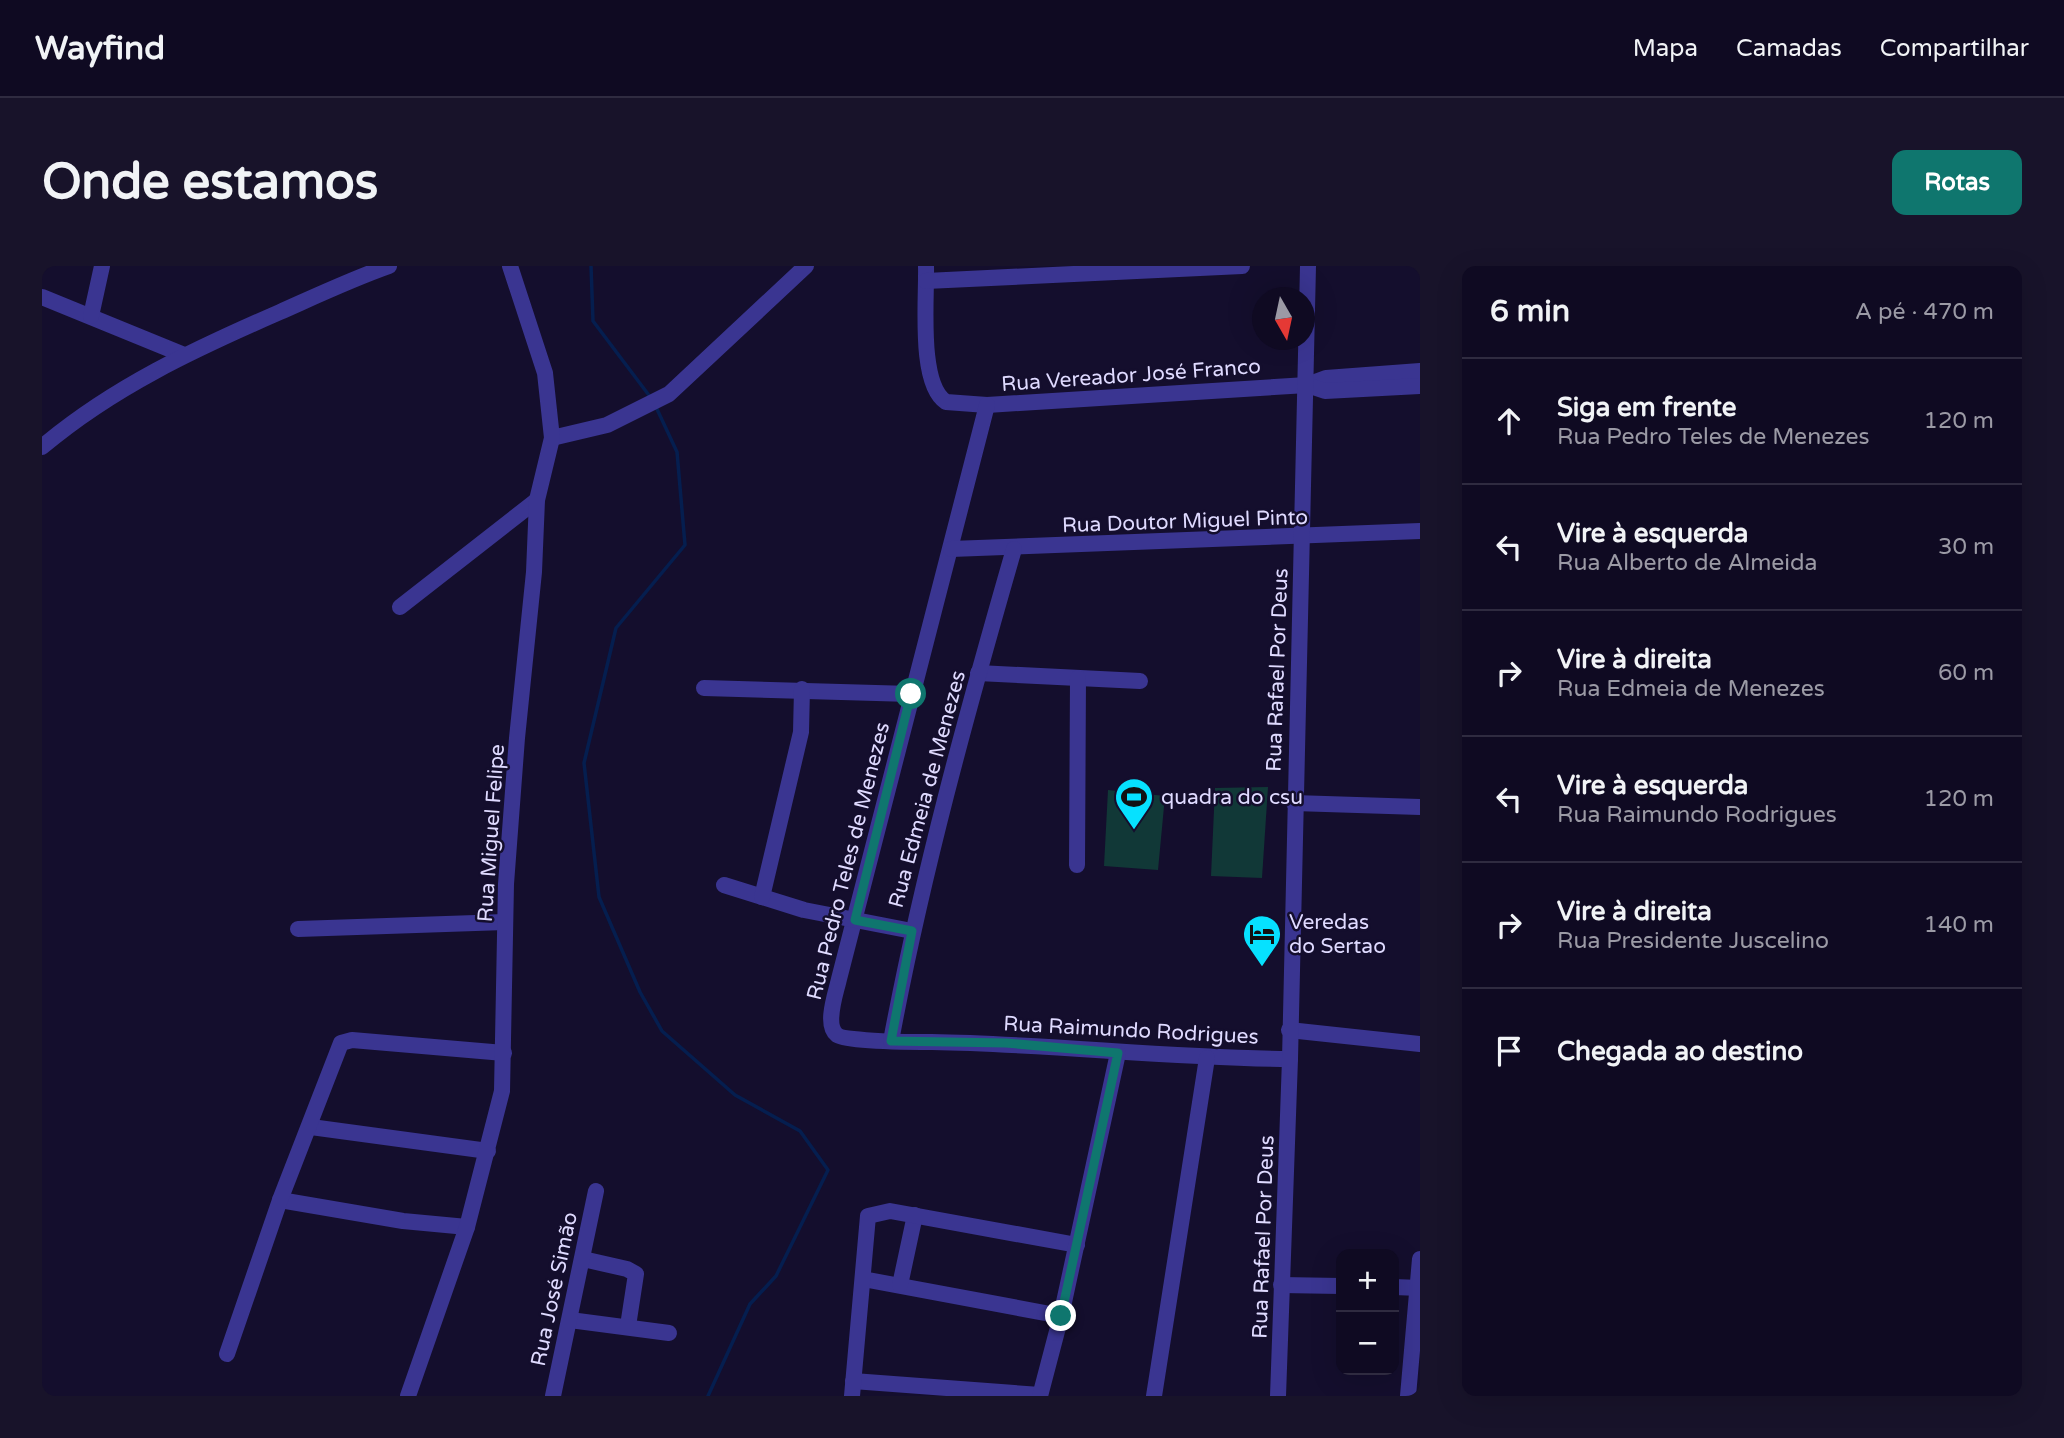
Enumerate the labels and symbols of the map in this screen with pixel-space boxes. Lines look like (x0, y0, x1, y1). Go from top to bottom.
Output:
north arrow (1252, 287, 1315, 350)
street label: Rua Vereador José Franco (1001, 354, 1262, 397)
street label: Rua Doutor Miguel Pinto (1061, 505, 1309, 538)
street label: Rua Rafael Por Deus (1261, 568, 1294, 772)
street label: Rua Edmeia de Menezes (884, 668, 971, 910)
route start (895, 678, 926, 709)
street label: Rua Pedro Teles de Menezes (802, 720, 895, 1003)
street label: Rua Miguel Felipe (473, 743, 510, 923)
sports icon: quadra do csu (1113, 776, 1155, 831)
place label: quadra do csu (1161, 785, 1303, 810)
place label: Veredas do Sertao (1289, 910, 1386, 959)
hotel icon: Veredas do Sertao (1241, 913, 1283, 968)
street label: Rua Raimundo Rodrigues (1003, 1011, 1259, 1050)
street label: Rua Rafael Por Deus (1247, 1135, 1280, 1339)
street label: Rua José Simão (526, 1210, 583, 1368)
route end (1045, 1300, 1076, 1331)

